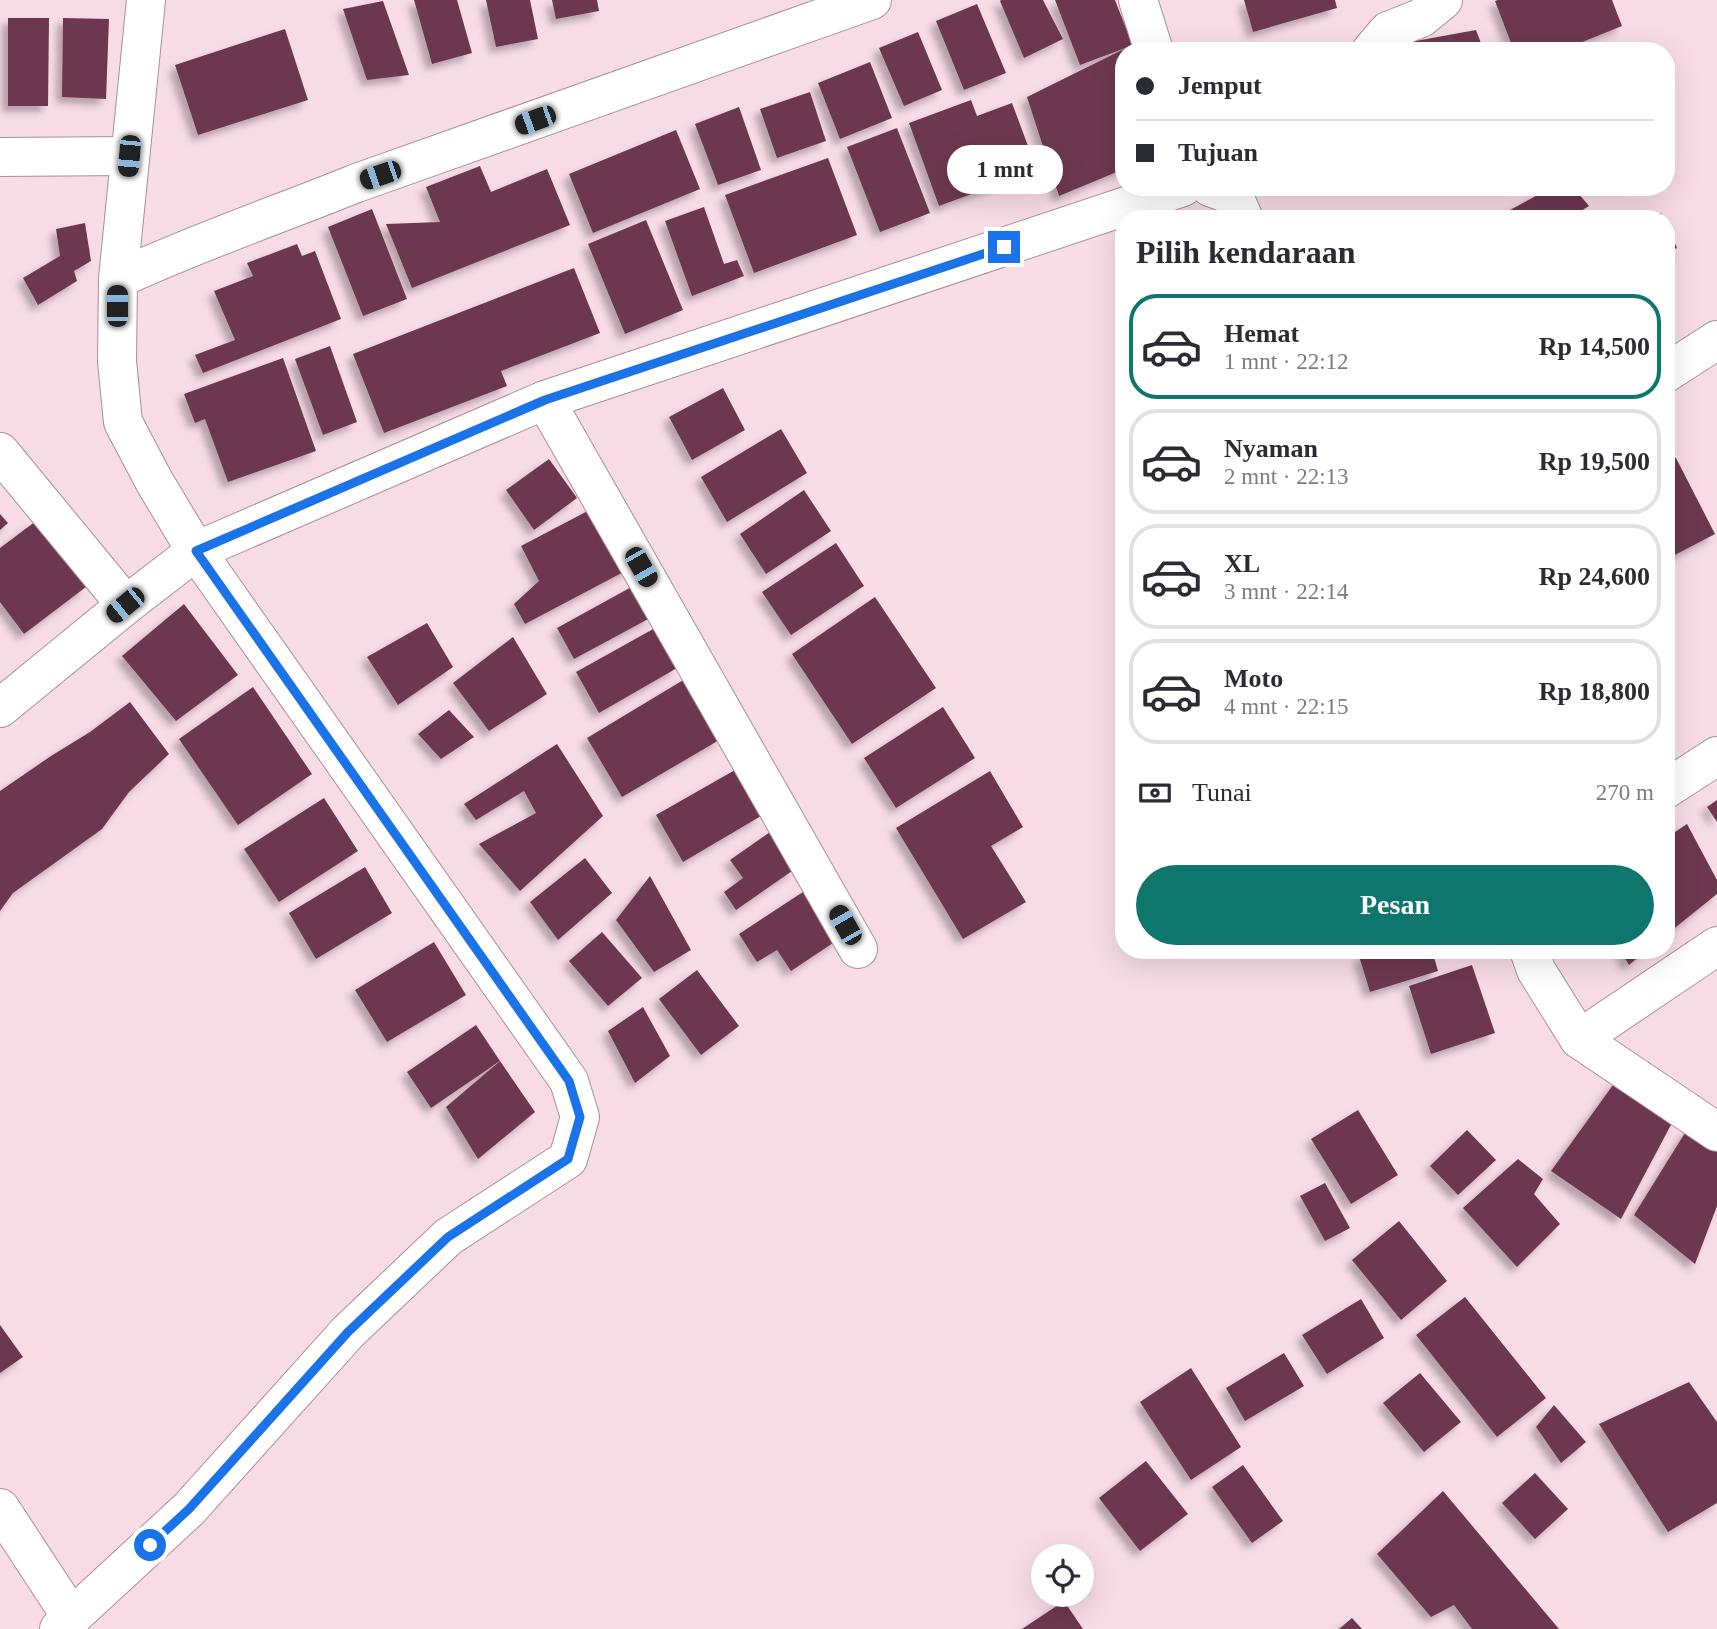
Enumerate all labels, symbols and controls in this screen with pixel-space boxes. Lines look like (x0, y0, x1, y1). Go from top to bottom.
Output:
text: Jemput (1178, 71, 1262, 100)
car (512, 103, 559, 137)
car (117, 134, 142, 178)
text: Tujuan (1178, 138, 1258, 167)
callout: 1 mnt (946, 146, 1062, 194)
text: 1 mnt (977, 157, 1033, 182)
car (357, 158, 404, 192)
route end (988, 231, 1020, 263)
text: Pilih kendaraan (1136, 234, 1356, 270)
car (107, 285, 128, 327)
icon: car (1140, 315, 1203, 378)
text: Hemat (1224, 319, 1299, 348)
text: Rp 14,500 (1539, 332, 1650, 361)
text: 1 mnt · 22:12 (1224, 349, 1349, 374)
icon: car (1140, 430, 1203, 493)
text: Nyaman (1224, 434, 1318, 463)
text: Rp 19,500 (1539, 447, 1650, 476)
text: 2 mnt · 22:13 (1224, 464, 1349, 489)
car (622, 544, 661, 590)
icon: car (1140, 545, 1203, 608)
text: XL (1224, 549, 1260, 578)
text: Rp 24,600 (1539, 562, 1650, 591)
text: 3 mnt · 22:14 (1224, 579, 1349, 604)
car (103, 584, 148, 626)
icon: car (1140, 660, 1203, 723)
text: Moto (1224, 664, 1283, 693)
text: Rp 18,800 (1539, 677, 1650, 706)
text: 4 mnt · 22:15 (1224, 694, 1349, 719)
icon: cash (1136, 774, 1174, 812)
text: Tunai (1192, 778, 1252, 807)
text: 270 m (1596, 780, 1654, 805)
button: Pesan (1136, 865, 1654, 945)
car (826, 902, 865, 948)
route start (134, 1529, 166, 1561)
map controls (1031, 1544, 1094, 1607)
button: locate (1031, 1544, 1094, 1607)

